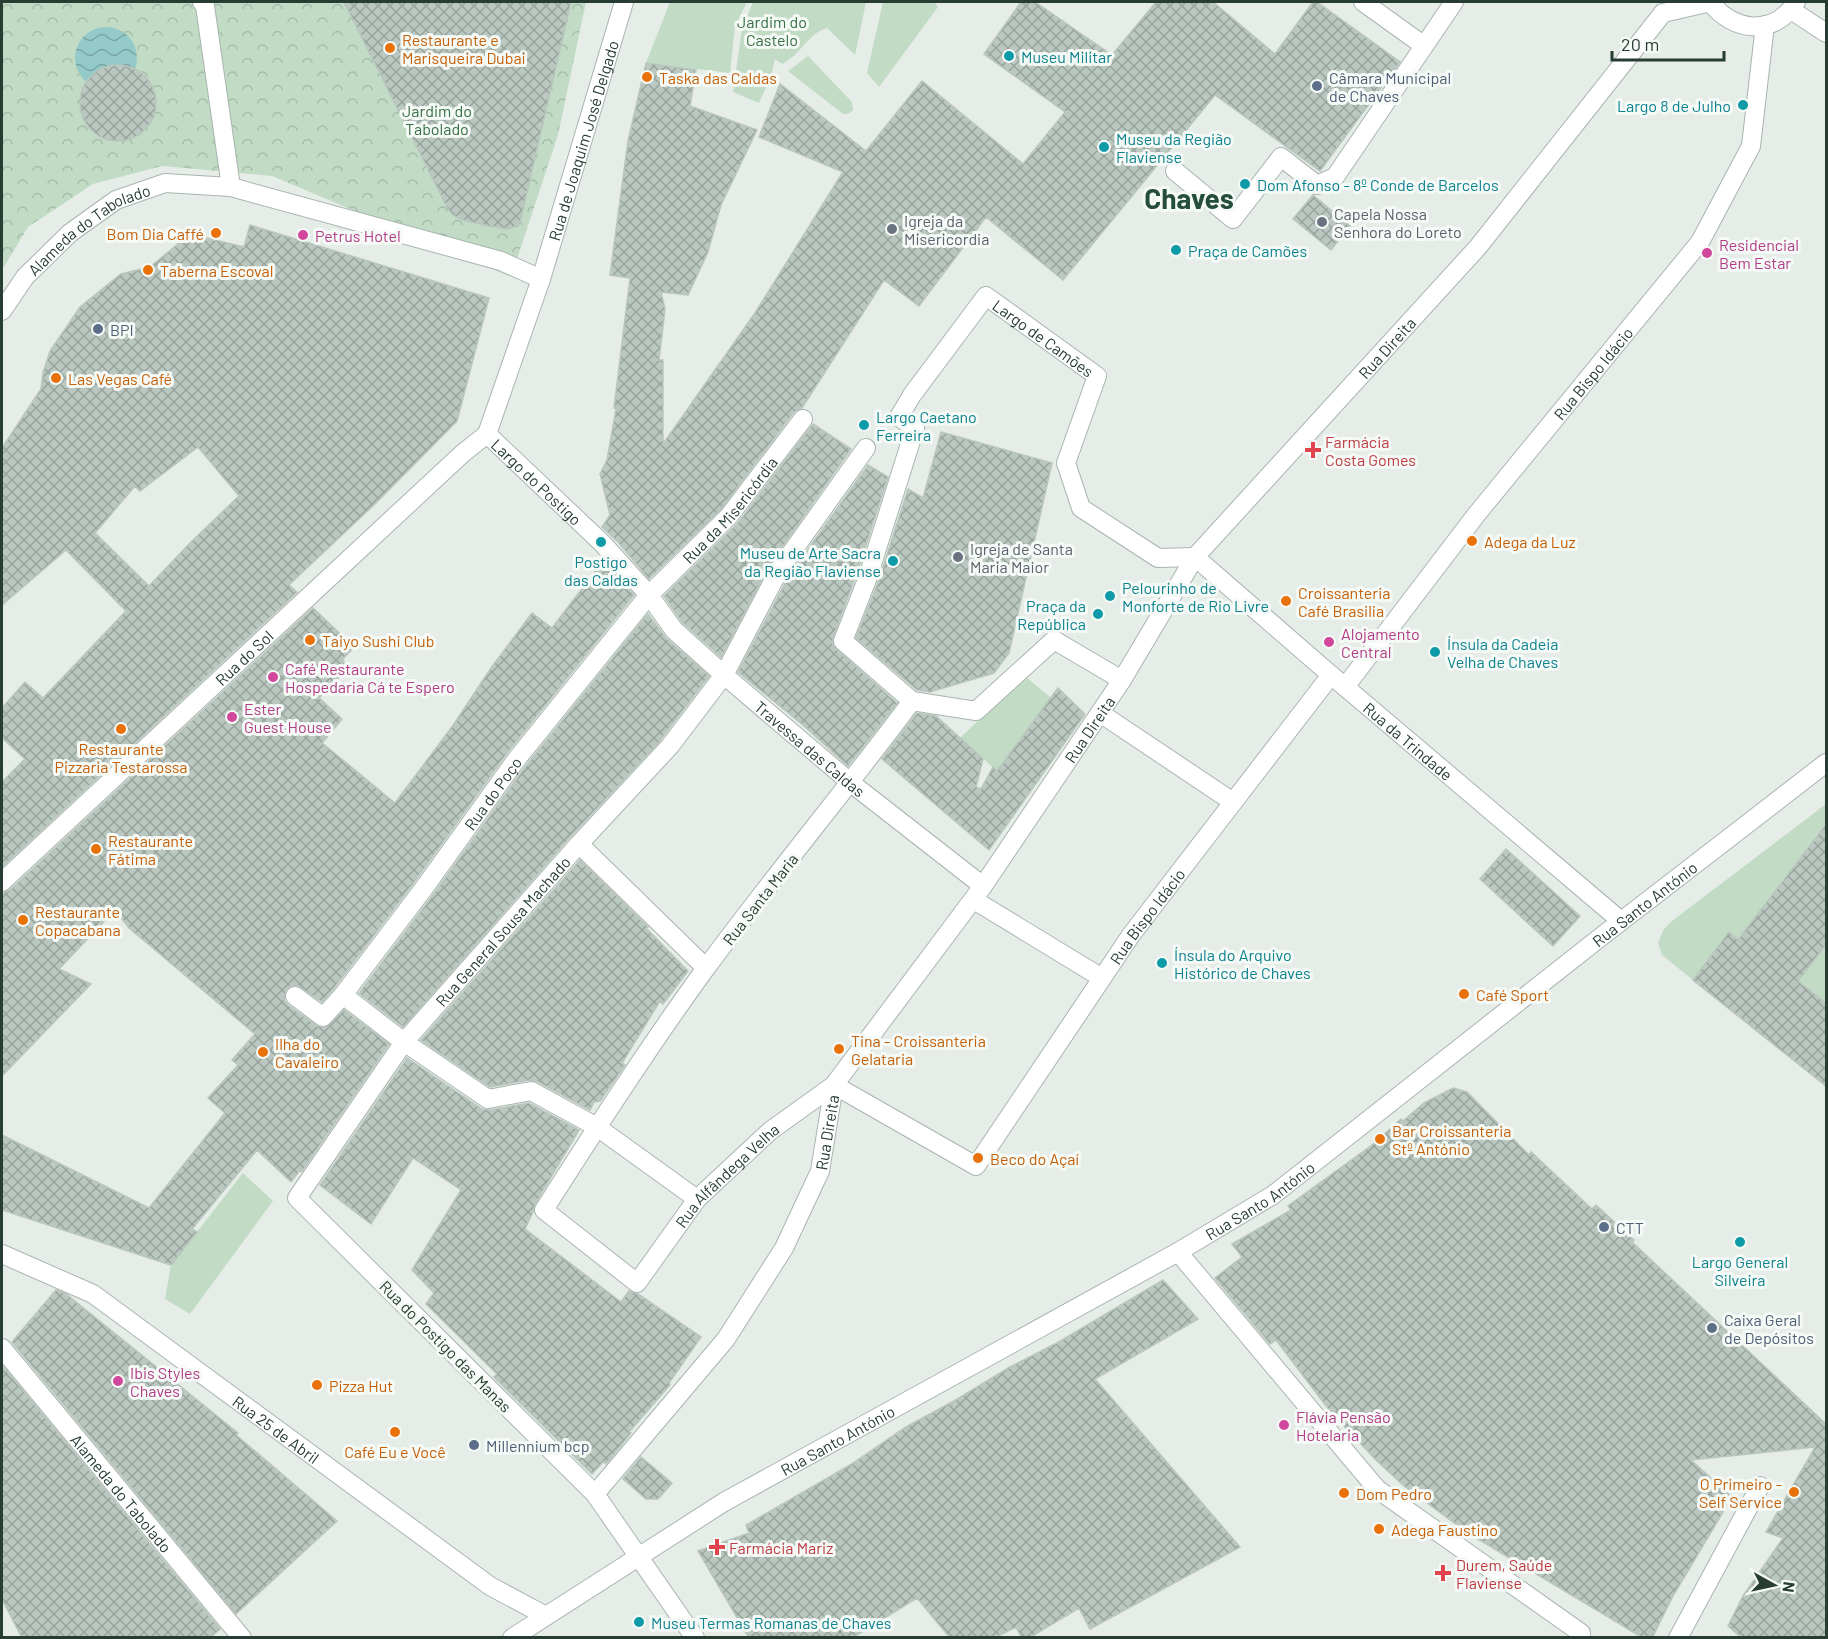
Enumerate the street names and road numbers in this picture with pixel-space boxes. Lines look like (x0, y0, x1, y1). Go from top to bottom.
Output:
street label: Rua de Joaquim José Delgado (544, 38, 622, 243)
street label: Alameda do Tabolado (23, 179, 152, 279)
street label: Largo de Camões (990, 295, 1098, 380)
street label: Rua Direita (1354, 313, 1419, 382)
street label: Rua Bispo Idácio (1549, 323, 1636, 423)
street label: Largo do Postigo (488, 434, 586, 529)
street label: Rua da Misericórdia (678, 452, 781, 567)
street label: Rua do Sol (211, 626, 277, 689)
street label: Rua Direita (1060, 692, 1118, 766)
street label: Travessa das Caldas (751, 696, 869, 800)
street label: Rua da Trindade (1360, 698, 1457, 784)
street label: Rua do Poço (460, 753, 525, 833)
street label: Rua Santa Maria (718, 850, 802, 948)
street label: Rua General Sousa Machado (431, 852, 574, 1010)
street label: Rua Santo António (1588, 857, 1700, 950)
street label: Rua Bispo Idácio (1105, 864, 1188, 967)
street label: Rua Direita (811, 1093, 842, 1171)
street label: Rua Alfândega Velha (671, 1118, 782, 1231)
street label: Rua Santo António (1202, 1157, 1318, 1243)
street label: Rua do Postigo das Manas (376, 1276, 516, 1416)
street label: Rua 25 de Abril (229, 1391, 323, 1467)
street label: Rua Santo António (777, 1401, 897, 1479)
street label: Alameda do Tabolado (67, 1430, 176, 1556)

